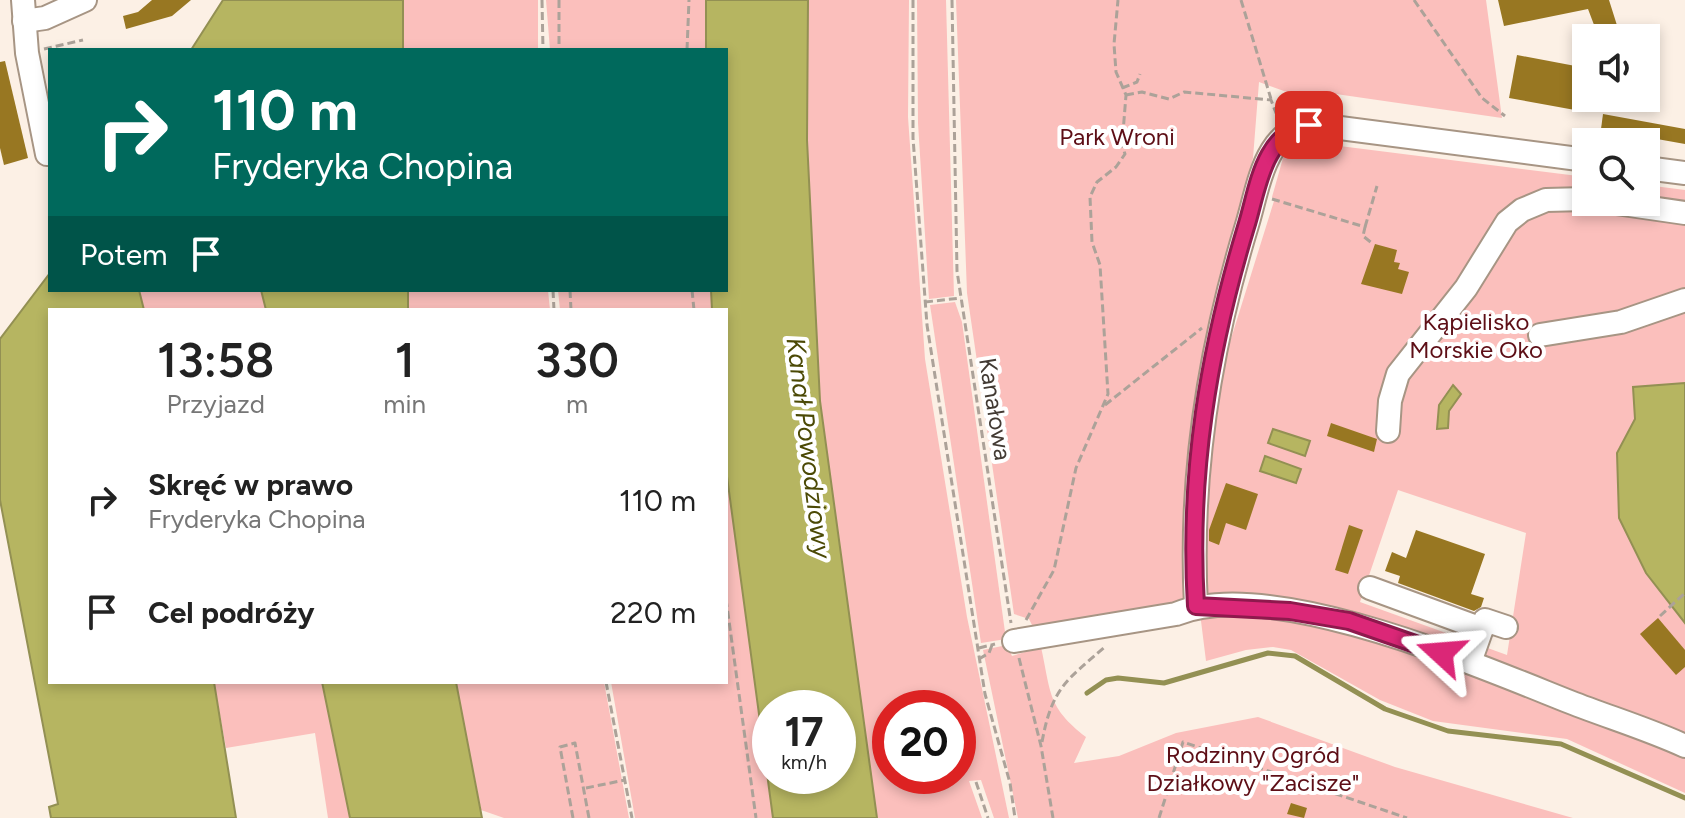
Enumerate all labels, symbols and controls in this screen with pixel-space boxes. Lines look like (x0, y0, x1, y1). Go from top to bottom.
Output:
map controls (1572, 24, 1660, 216)
button: sound (1572, 24, 1660, 112)
text: 110 m (212, 77, 358, 144)
icon: right (80, 80, 184, 184)
pin (1275, 91, 1343, 159)
icon: arrive (1287, 103, 1331, 147)
park label: Park Wroni (1059, 122, 1175, 151)
button: search (1572, 128, 1660, 216)
text: Fryderyka Chopina (212, 145, 513, 188)
icon: arrive (184, 232, 228, 276)
text: Potem (80, 236, 168, 273)
park label: Kąpielisko Morskie Oko (1409, 307, 1543, 364)
text: 13:58 (157, 331, 274, 389)
text: 1 (395, 331, 415, 389)
text: 330 (535, 331, 619, 389)
water label: Kanał Powodziowy (780, 336, 839, 562)
street label: Kanałowa (973, 356, 1018, 462)
text: Przyjazd (166, 388, 265, 420)
text: min (383, 388, 426, 420)
text: m (566, 388, 588, 420)
text: Skręć w prawo (148, 466, 353, 503)
icon: right (80, 478, 124, 522)
text: 110 m (619, 482, 696, 519)
text: Fryderyka Chopina (148, 503, 365, 535)
icon: arrive (80, 590, 124, 634)
text: Cel podróży (148, 594, 315, 631)
text: 220 m (610, 594, 696, 631)
position arrow (1399, 611, 1483, 695)
speed limit sign: 20 (872, 690, 976, 794)
text: 17 (784, 708, 824, 756)
park label: Rodzinny Ogród Działkowy "Zacisze" (1147, 740, 1359, 797)
text: km/h (781, 750, 827, 774)

